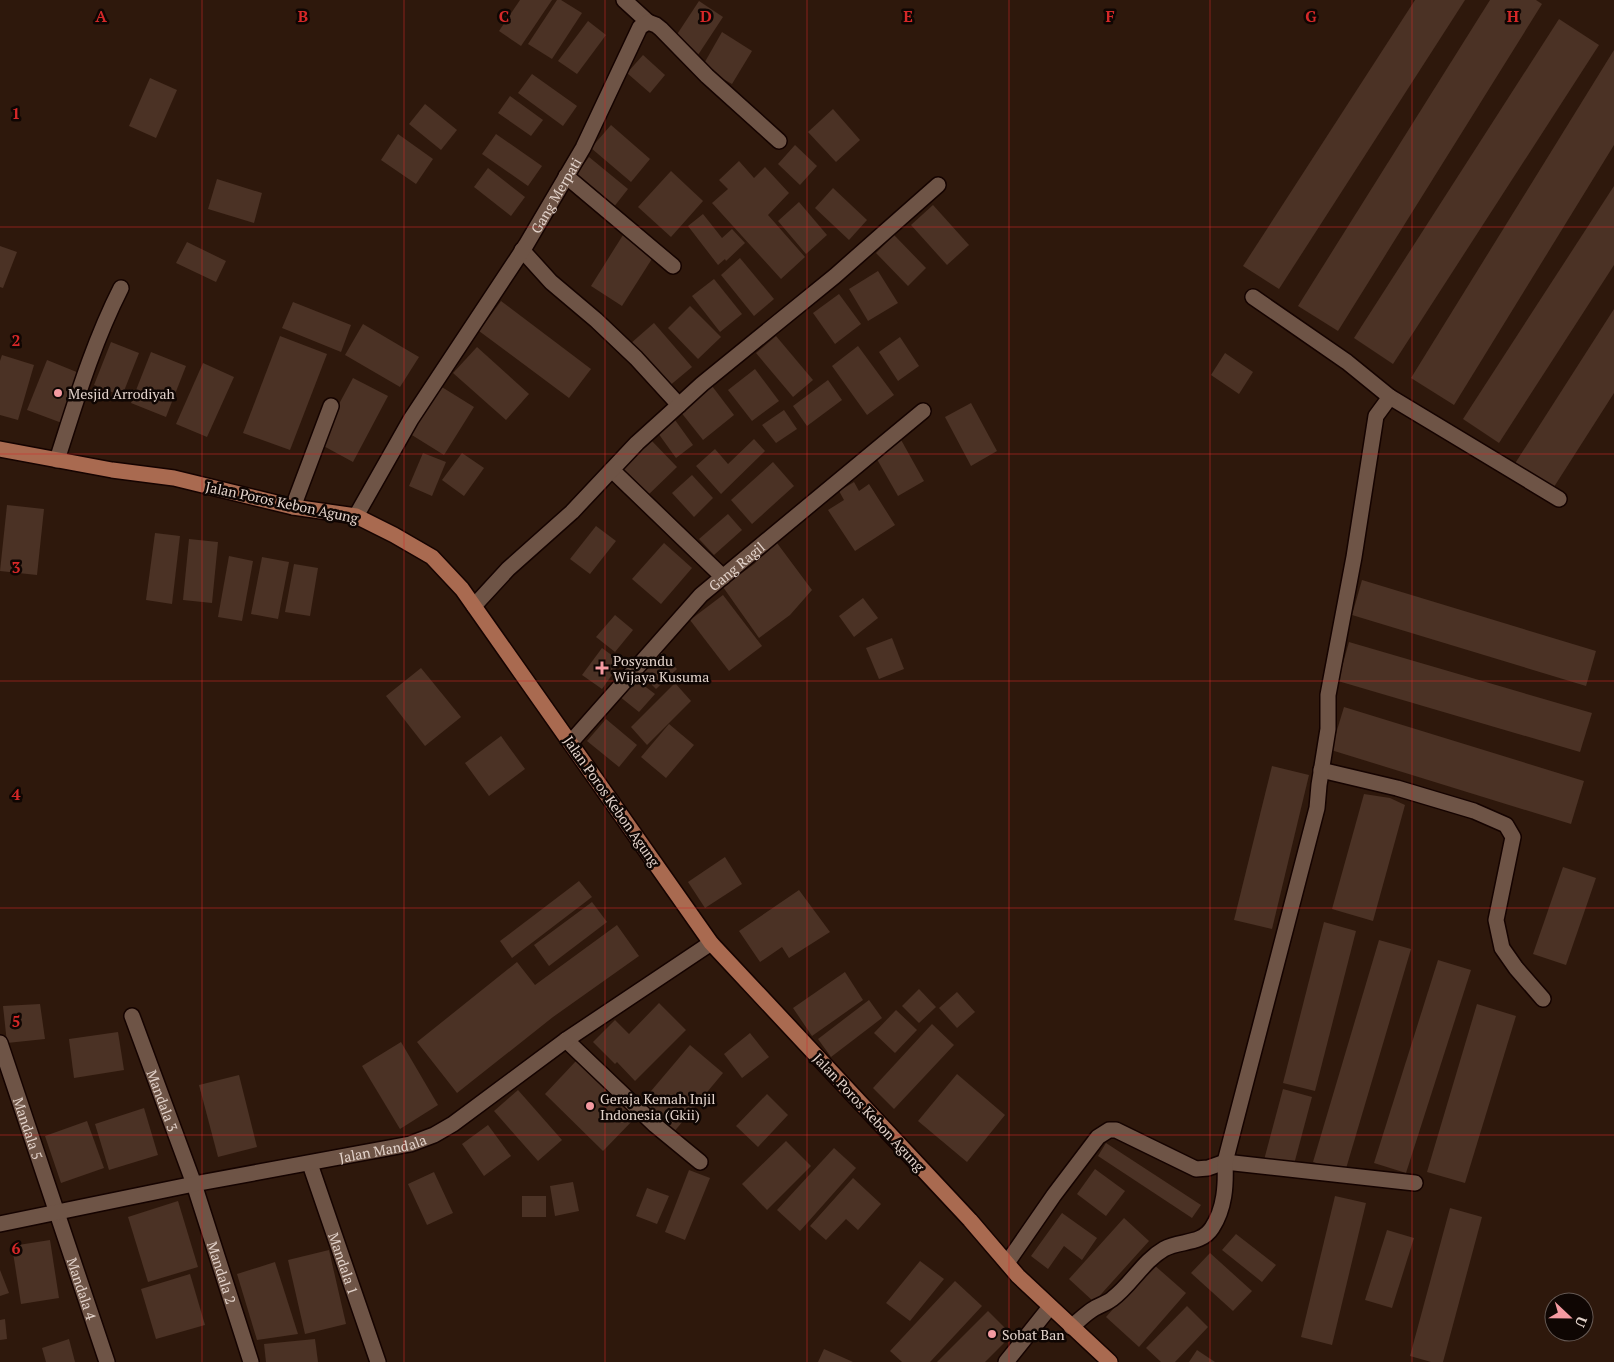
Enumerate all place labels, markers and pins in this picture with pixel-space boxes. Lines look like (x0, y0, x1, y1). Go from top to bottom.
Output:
place label: Mesjid Arrodiyah (68, 384, 175, 403)
marker: Mesjid Arrodiyah (52, 387, 64, 399)
place label: Posyandu Wijaya Kusuma (613, 651, 709, 686)
marker: Posyandu Wijaya Kusuma (595, 661, 609, 675)
place label: Geraja Kemah Injil Indonesia (Gkii) (600, 1089, 716, 1124)
marker: Geraja Kemah Injil Indonesia (Gkii) (584, 1100, 596, 1112)
place label: Sobat Ban (1002, 1325, 1065, 1344)
marker: Sobat Ban (986, 1328, 998, 1340)

